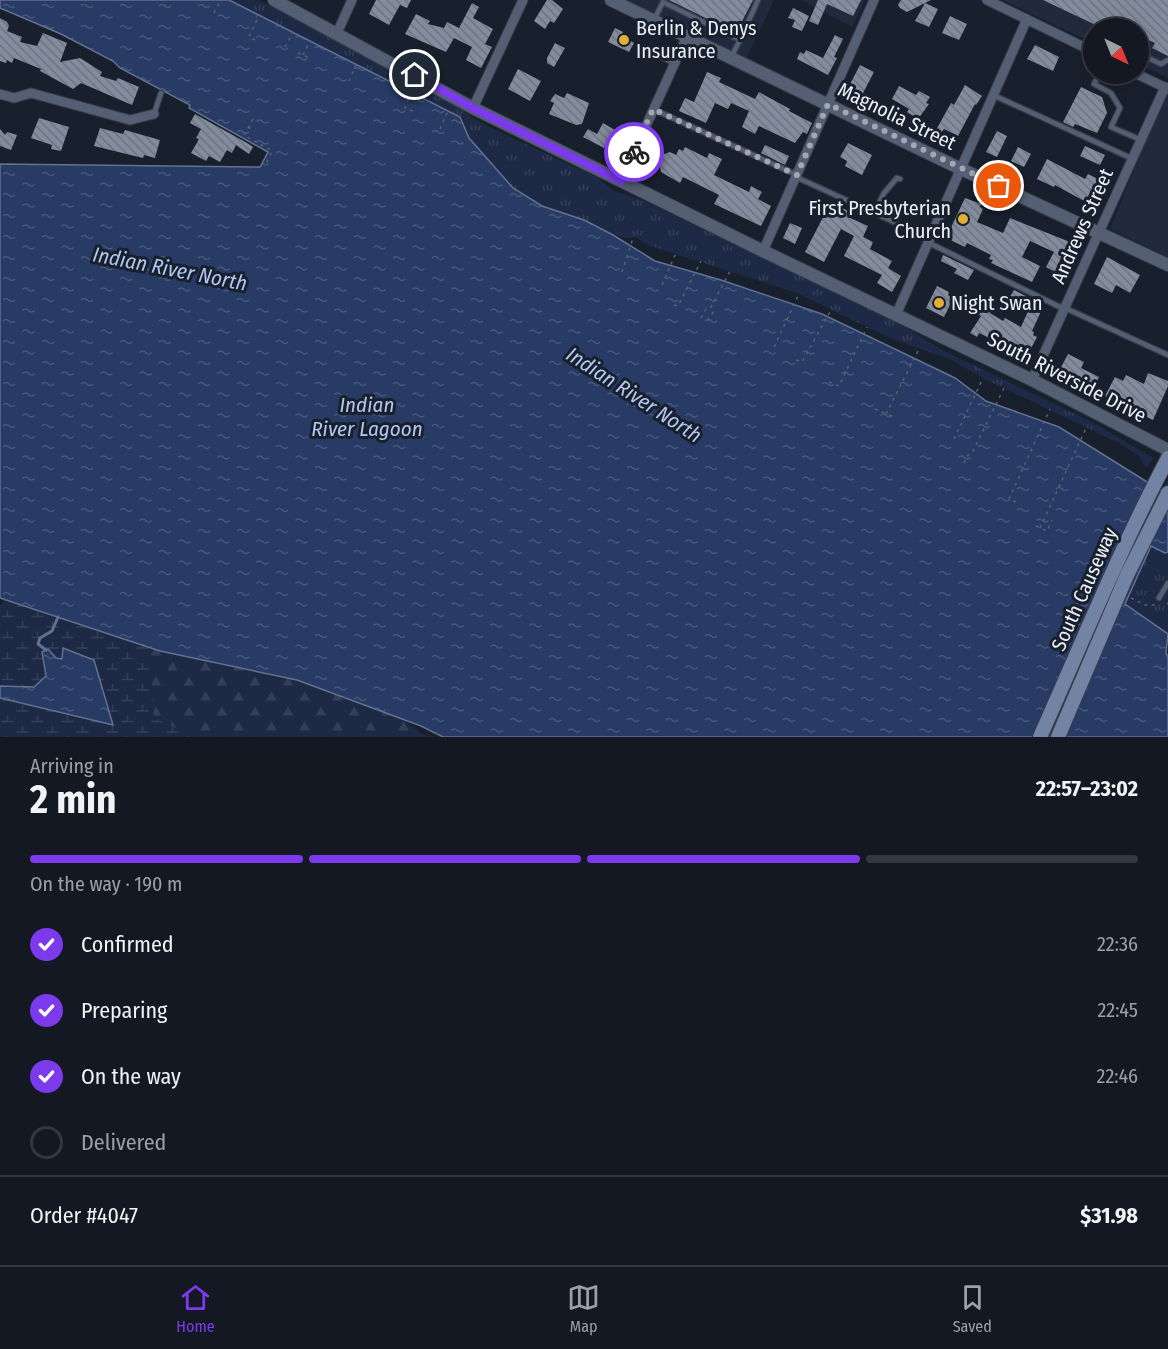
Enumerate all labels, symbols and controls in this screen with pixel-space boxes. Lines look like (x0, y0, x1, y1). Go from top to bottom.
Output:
place label: Berlin & Denys Insurance (636, 16, 757, 63)
north arrow (1083, 18, 1149, 84)
map controls (1083, 18, 1149, 84)
marker: Berlin & Denys Insurance (617, 33, 631, 47)
pin (389, 49, 440, 100)
icon: home (398, 58, 431, 91)
street label: Magnolia Street (834, 77, 960, 155)
courier (604, 122, 664, 182)
icon: bike (618, 136, 651, 169)
pin (973, 160, 1024, 211)
street label: Andrews Street (1046, 164, 1118, 287)
icon: bag (982, 169, 1015, 202)
place label: First Presbyterian Church (809, 196, 951, 243)
marker: First Presbyterian Church (956, 212, 970, 226)
water label: Indian River North (91, 241, 249, 297)
place label: Night Swan (951, 291, 1042, 315)
marker: Night Swan (932, 296, 946, 310)
street label: South Riverside Drive (983, 327, 1151, 427)
water label: Indian River North (561, 341, 707, 449)
water label: Indian River Lagoon (311, 392, 423, 442)
street label: South Causeway (1046, 523, 1122, 654)
text: Arriving in (30, 754, 114, 778)
text: 22:57–23:02 (1036, 775, 1138, 802)
text: 2 min (30, 777, 116, 823)
text: On the way · 190 m (30, 872, 182, 896)
icon: check (30, 928, 63, 961)
text: Confirmed (81, 931, 174, 958)
text: 22:36 (1097, 932, 1138, 956)
icon: check (30, 994, 63, 1027)
text: Preparing (81, 997, 167, 1024)
text: 22:45 (1098, 998, 1138, 1022)
icon: check (30, 1060, 63, 1093)
text: On the way (81, 1063, 181, 1090)
text: 22:46 (1097, 1064, 1138, 1088)
text: Delivered (81, 1129, 166, 1156)
text: Order #4047 (30, 1202, 138, 1229)
text: $31.98 (1080, 1202, 1138, 1229)
tab: Home (176, 1281, 215, 1336)
tab: Map (567, 1281, 600, 1336)
tab: Saved (953, 1281, 992, 1336)

